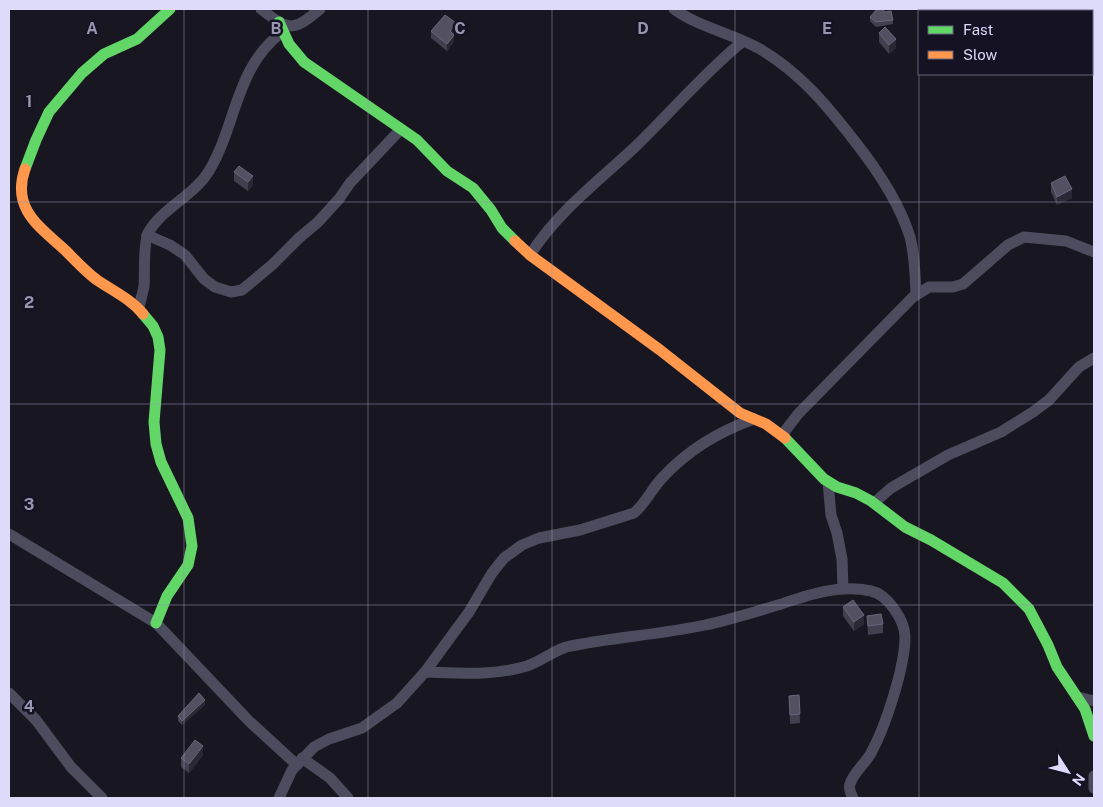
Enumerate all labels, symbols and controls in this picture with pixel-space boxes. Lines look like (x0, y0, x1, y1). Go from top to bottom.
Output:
legend (918, 10, 1093, 75)
text: A (86, 19, 98, 38)
text: B (271, 19, 282, 38)
text: C (454, 19, 466, 38)
text: D (637, 19, 649, 38)
text: E (822, 19, 832, 38)
text: Fast (963, 21, 993, 38)
text: Slow (963, 46, 998, 63)
text: 1 (26, 92, 32, 111)
text: 2 (24, 293, 34, 312)
text: 3 (24, 495, 34, 514)
text: 4 (24, 697, 35, 716)
north arrow (1043, 747, 1093, 797)
text: N (1069, 771, 1088, 789)

